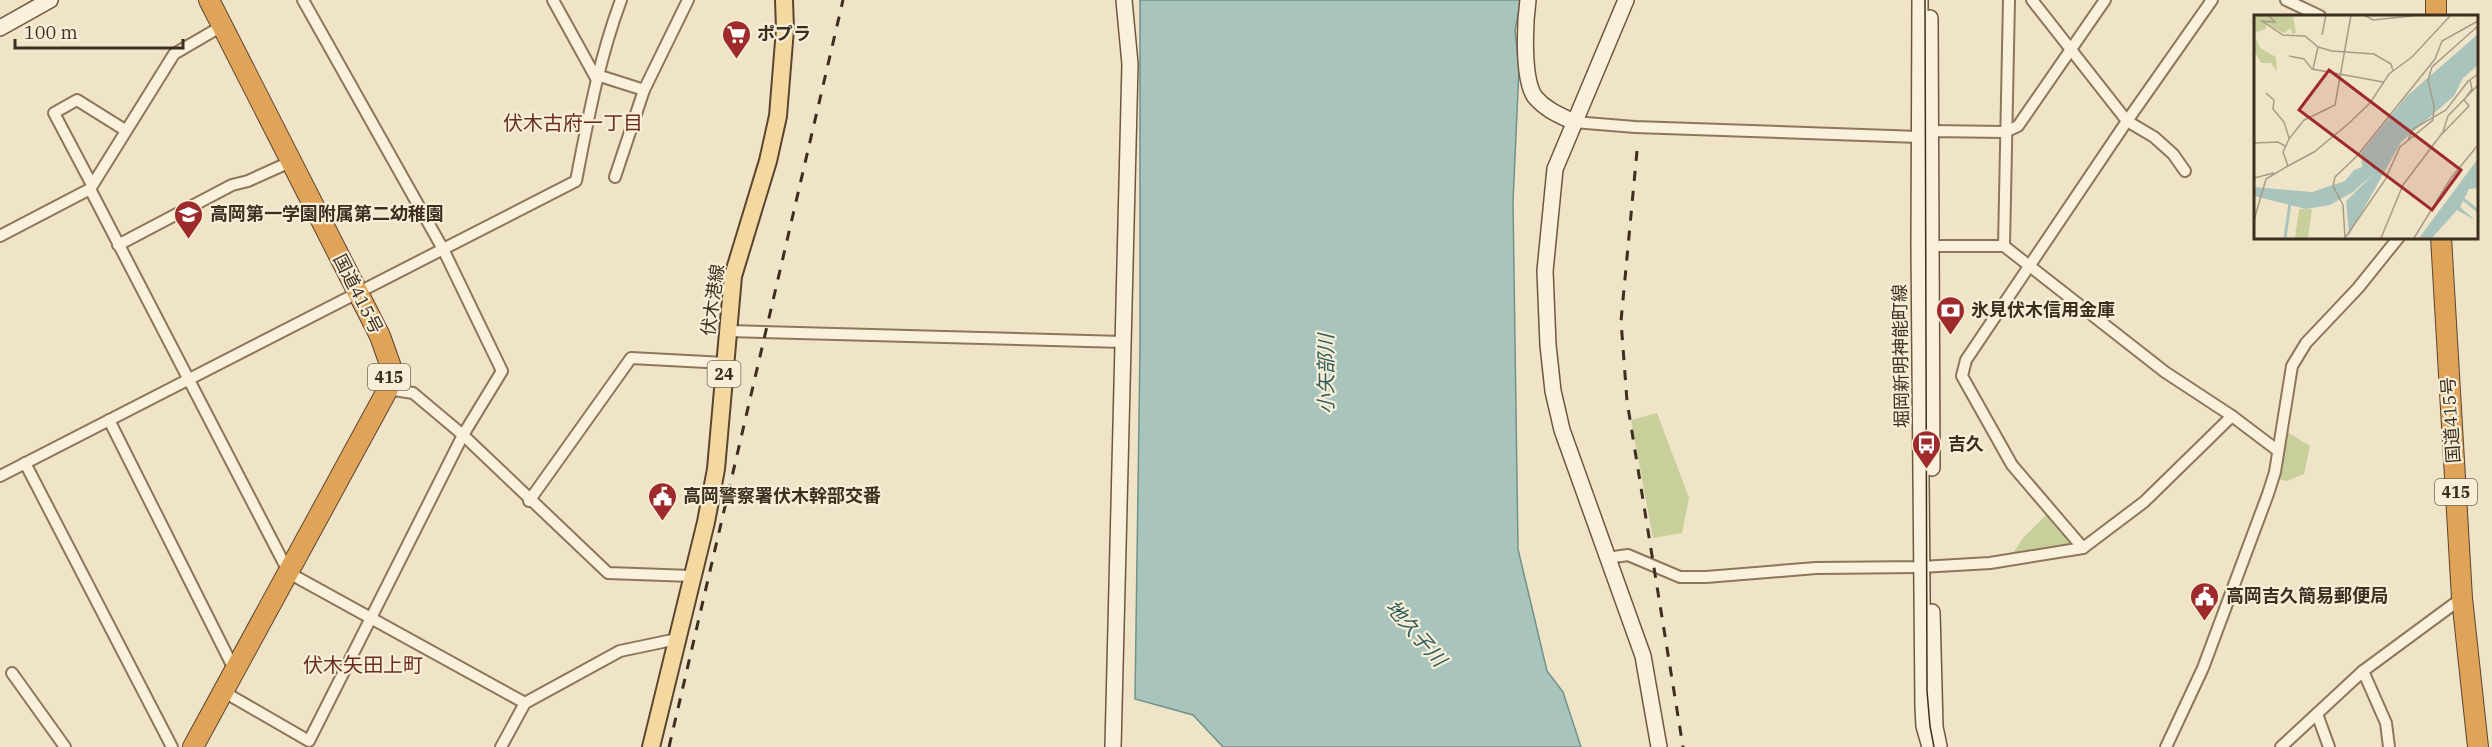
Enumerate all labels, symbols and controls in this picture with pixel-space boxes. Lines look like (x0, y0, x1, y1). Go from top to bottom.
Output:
scale bar (15, 12, 183, 50)
inset map (2254, 15, 2477, 238)
supermarket icon: ポプラ (720, 18, 752, 60)
text: 100 m (24, 21, 78, 44)
place label: ポプラ (757, 22, 811, 45)
district label: 伏木古府一丁目 (503, 109, 643, 136)
school or university icon: 高岡第一学園附属第二幼稚園 (173, 198, 205, 240)
place label: 高岡第一学園附属第二幼稚園 (210, 202, 444, 225)
street label: 国道415号 (329, 250, 388, 337)
street label: 伏木港線 (696, 263, 729, 337)
street label: 堀岡新明神能町線 (1888, 284, 1913, 428)
bank icon: 氷見伏木信用金庫 (1934, 294, 1966, 336)
place label: 氷見伏木信用金庫 (1971, 298, 2115, 321)
water label: 小矢部川 (1312, 332, 1339, 414)
road number: 24 (708, 361, 740, 387)
road number: 415 (368, 364, 410, 390)
street label: 国道415号 (2436, 376, 2465, 464)
bus stop icon: 吉久 (1911, 428, 1943, 470)
place label: 吉久 (1948, 432, 1984, 455)
road number: 415 (2435, 479, 2477, 505)
public building icon: 高岡警察署伏木幹部交番 (646, 480, 678, 522)
place label: 高岡警察署伏木幹部交番 (683, 484, 881, 507)
public building icon: 高岡吉久簡易郵便局 (2189, 580, 2221, 622)
place label: 高岡吉久簡易郵便局 (2226, 584, 2388, 607)
water label: 地久子川 (1380, 594, 1454, 673)
district label: 伏木矢田上町 (303, 651, 423, 678)

